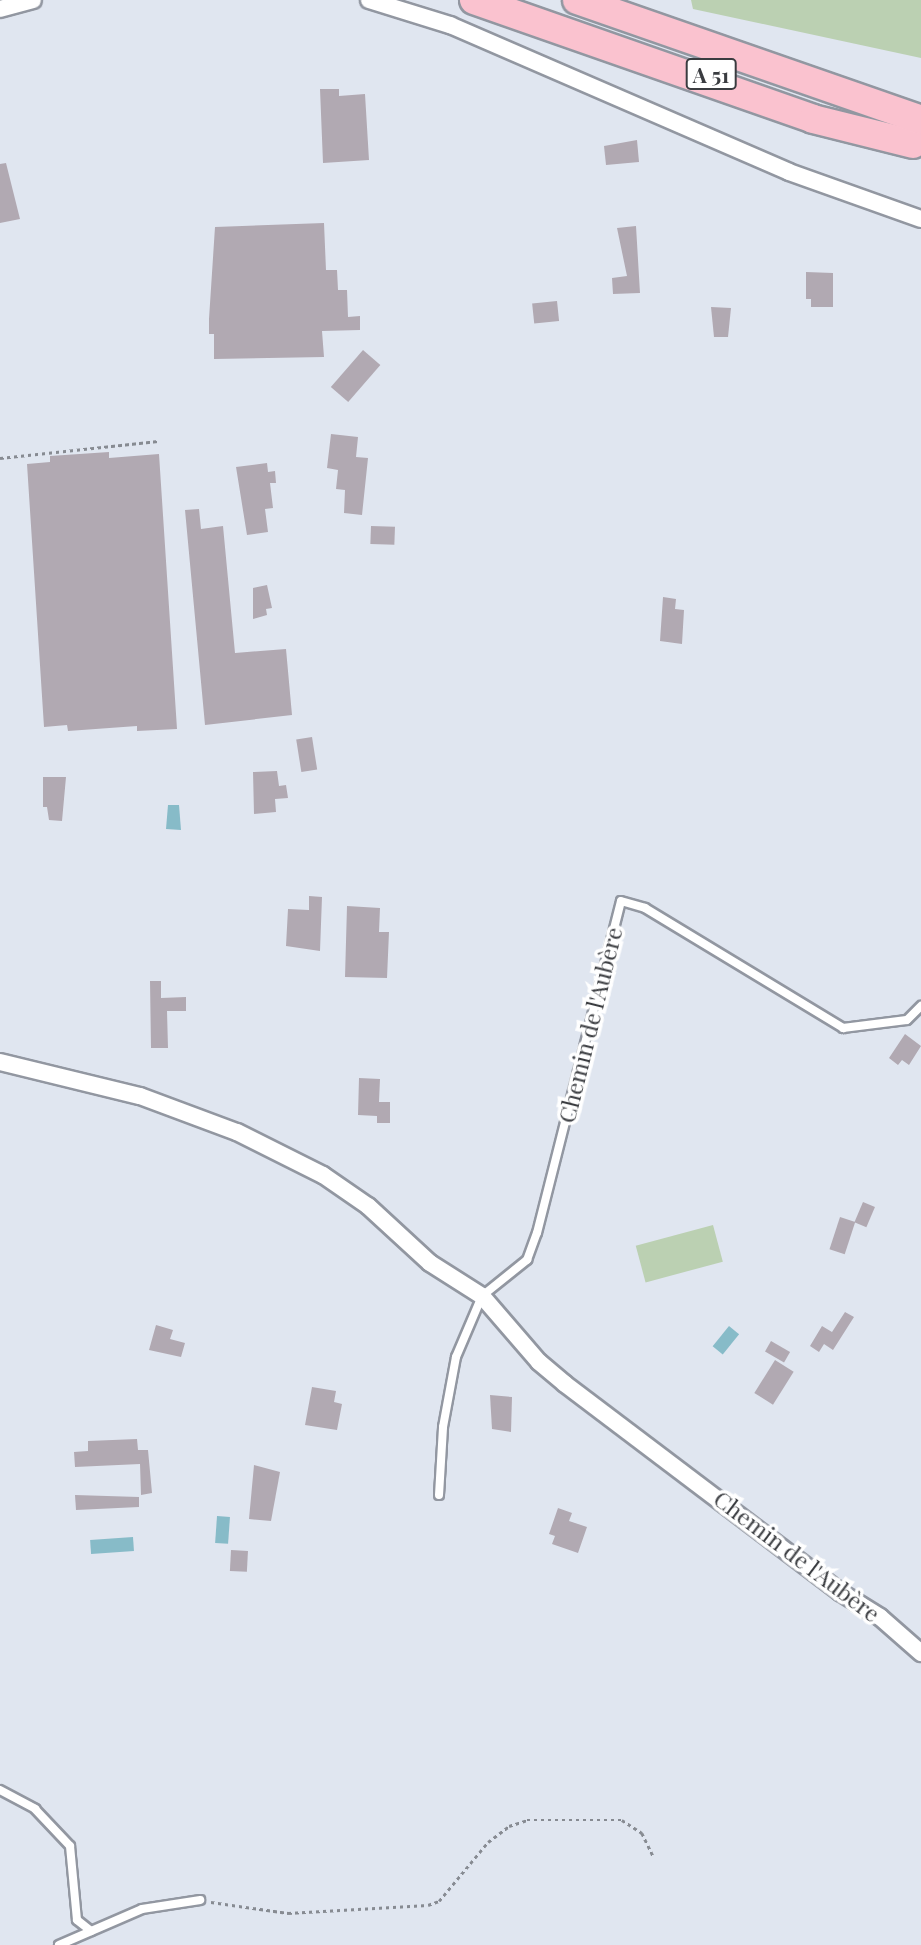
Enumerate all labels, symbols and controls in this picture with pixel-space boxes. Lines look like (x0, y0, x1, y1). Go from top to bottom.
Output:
road number: A 51 (685, 56, 737, 92)
street label: Chemin de l'Aubère (552, 924, 628, 1126)
street label: Chemin de l'Aubère (708, 1484, 886, 1628)

